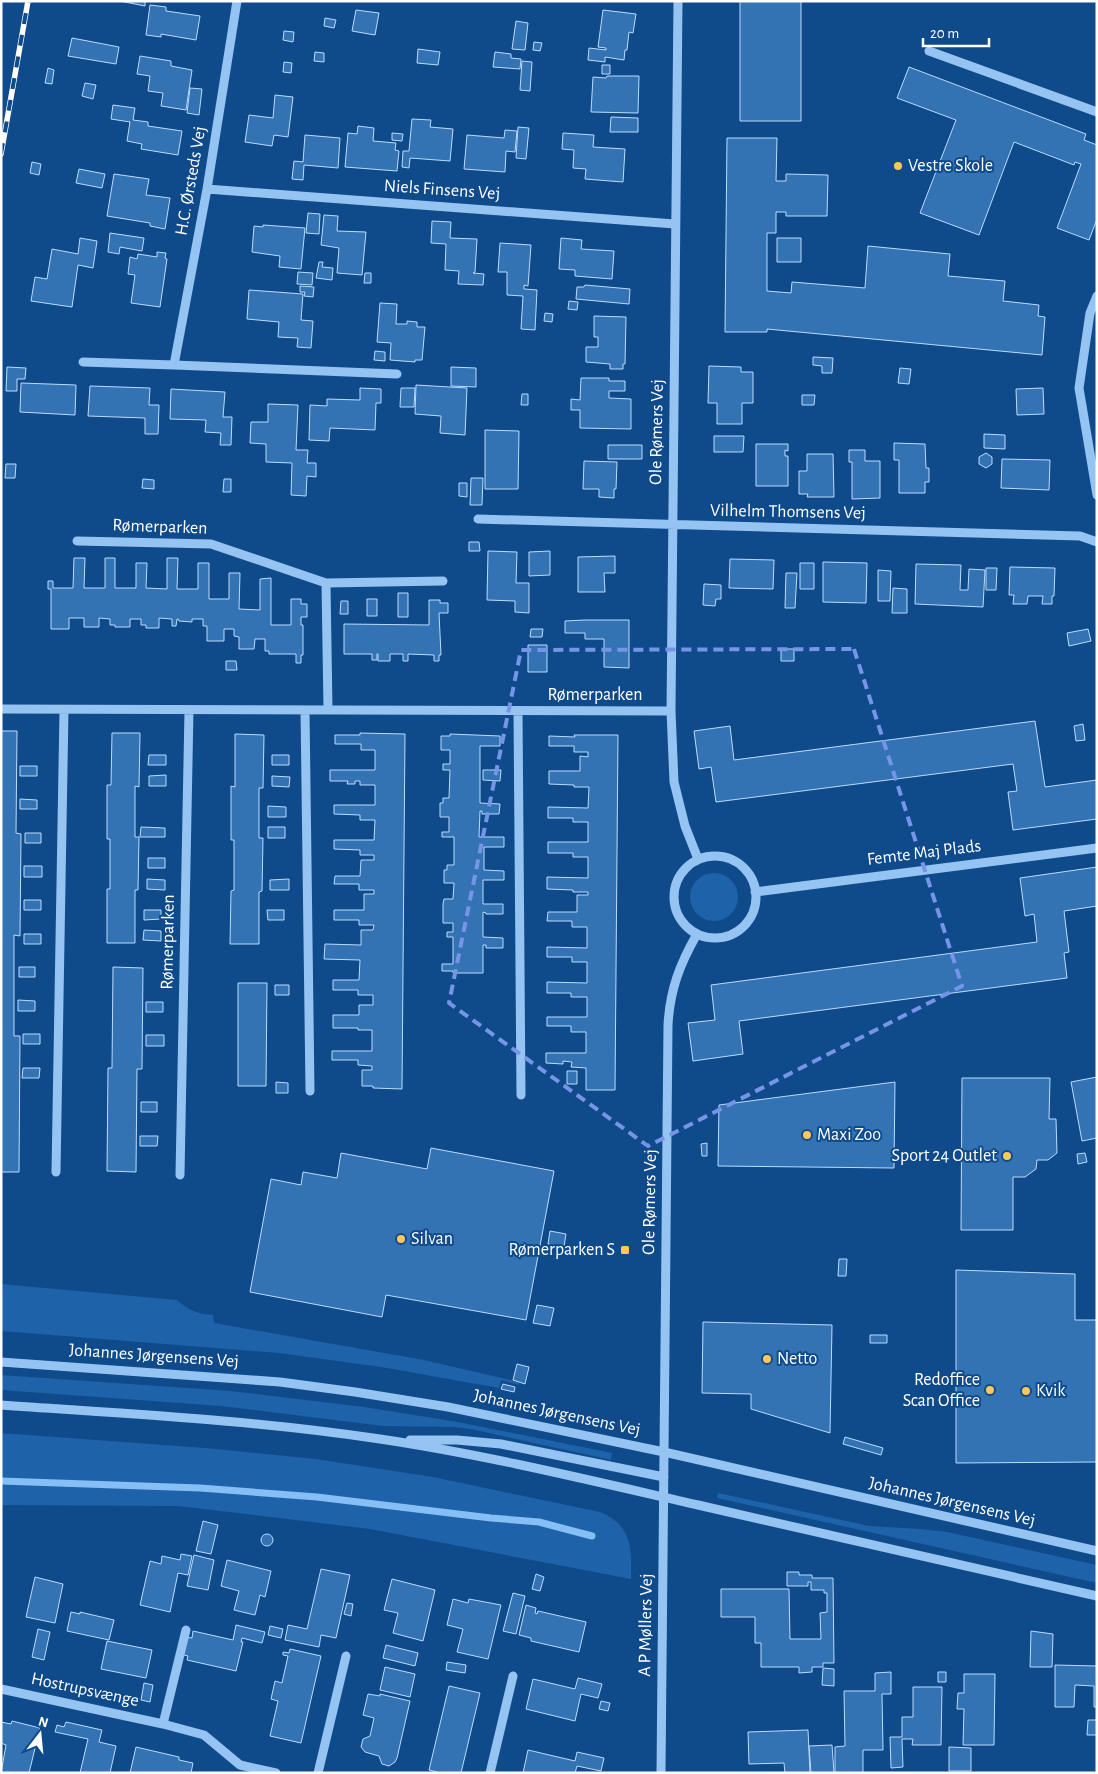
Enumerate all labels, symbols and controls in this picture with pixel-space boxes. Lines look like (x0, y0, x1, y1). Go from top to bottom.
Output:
scale bar (923, 15, 989, 47)
text: 20 m (930, 26, 959, 41)
street label: H.C. Ørsteds Vej (173, 125, 209, 237)
place label: Vestre Skole (908, 157, 993, 175)
marker: Vestre Skole (892, 160, 904, 172)
street label: Niels Finsens Vej (383, 177, 501, 203)
street label: Ole Rømers Vej (647, 379, 667, 485)
street label: Vilhelm Thomsens Vej (710, 502, 866, 522)
street label: Rømerparken (112, 516, 208, 538)
street label: Rømerparken (547, 686, 643, 704)
street label: Femte Maj Plads (866, 837, 982, 869)
street label: Rømerparken (158, 894, 178, 990)
place label: Maxi Zoo (817, 1126, 881, 1144)
marker: Maxi Zoo (801, 1129, 813, 1141)
place label: Sport 24 Outlet (892, 1147, 997, 1165)
street label: Ole Rømers Vej (640, 1149, 660, 1255)
marker: Sport 24 Outlet (1001, 1150, 1013, 1162)
place label: Silvan (411, 1230, 453, 1248)
marker: Silvan (395, 1233, 407, 1245)
place label: Rømerparken S (508, 1241, 615, 1259)
marker: Rømerparken S (619, 1244, 631, 1256)
street label: Johannes Jørgensens Vej (68, 1341, 240, 1371)
place label: Netto (777, 1350, 817, 1368)
marker: Netto (761, 1353, 773, 1365)
place label: Redoffice Scan Office (903, 1371, 980, 1410)
place label: Kvik (1036, 1382, 1066, 1400)
marker: Redoffice Scan Office (984, 1384, 996, 1396)
marker: Kvik (1020, 1385, 1032, 1397)
street label: Johannes Jørgensens Vej (472, 1386, 642, 1440)
street label: Johannes Jørgensens Vej (867, 1474, 1037, 1530)
street label: A P Møllers Vej (636, 1573, 656, 1677)
street label: Hostrupsvænge (29, 1670, 141, 1710)
north arrow (15, 1709, 65, 1759)
text: N (37, 1714, 50, 1731)

